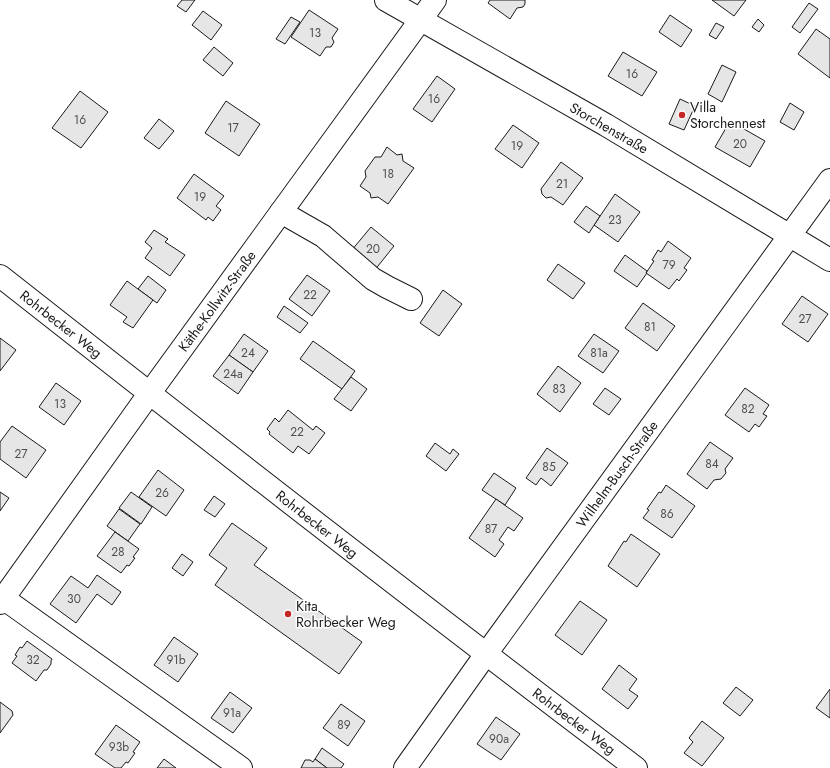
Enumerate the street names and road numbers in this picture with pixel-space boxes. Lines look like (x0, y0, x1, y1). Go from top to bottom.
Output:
street label: Storchenstraße (566, 97, 652, 159)
street label: Käthe-Kollwitz-Straße (173, 246, 261, 356)
street label: Rohrbecker Weg (16, 285, 106, 363)
street label: Wilhelm-Busch-Straße (571, 416, 663, 532)
street label: Rohrbecker Weg (272, 485, 362, 563)
street label: Rohrbecker Weg (528, 683, 620, 759)

